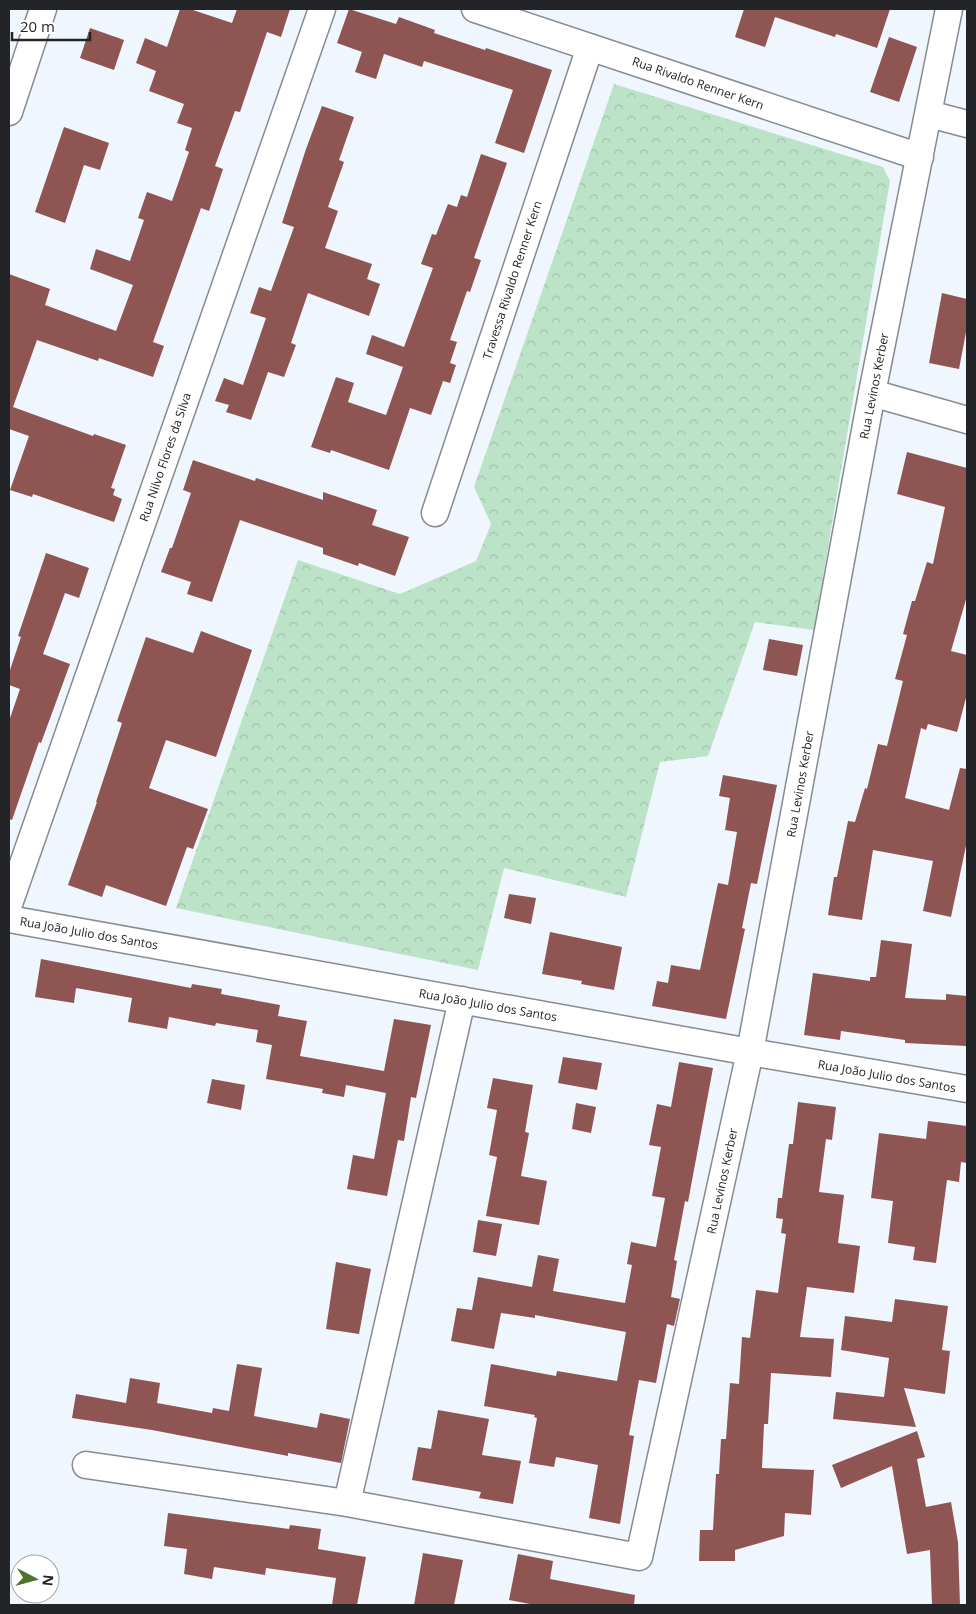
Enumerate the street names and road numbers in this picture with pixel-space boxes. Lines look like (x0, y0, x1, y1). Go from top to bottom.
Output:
street label: Rua Rivaldo Renner Kern (630, 52, 766, 114)
street label: Travessa Rivaldo Renner Kern (478, 198, 546, 362)
street label: Rua Levinos Kerber (855, 331, 893, 441)
street label: Rua Nilvo Flores da Silva (135, 390, 195, 524)
street label: Rua Levinos Kerber (782, 729, 818, 839)
street label: Rua João Julio dos Santos (18, 912, 160, 954)
street label: Rua João Julio dos Santos (417, 984, 559, 1026)
street label: Rua João Julio dos Santos (816, 1055, 958, 1097)
street label: Rua Levinos Kerber (702, 1126, 742, 1236)

